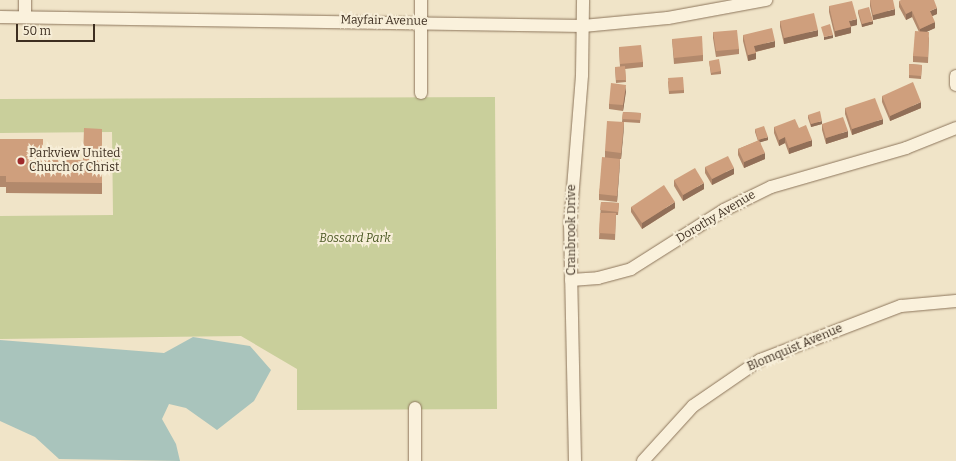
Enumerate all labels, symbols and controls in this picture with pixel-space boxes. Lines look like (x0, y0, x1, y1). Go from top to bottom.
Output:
street label: Mayfair Avenue (340, 13, 428, 29)
scale bar (18, 16, 97, 42)
text: 50 m (23, 24, 51, 38)
place label: Parkview United Church of Christ (29, 147, 120, 175)
marker: Parkview United Church of Christ (16, 156, 26, 166)
street label: Cranbrook Drive (565, 184, 579, 276)
street label: Dorothy Avenue (674, 188, 758, 246)
park label: Bossard Park (319, 232, 391, 246)
street label: Blomquist Avenue (745, 321, 845, 375)

